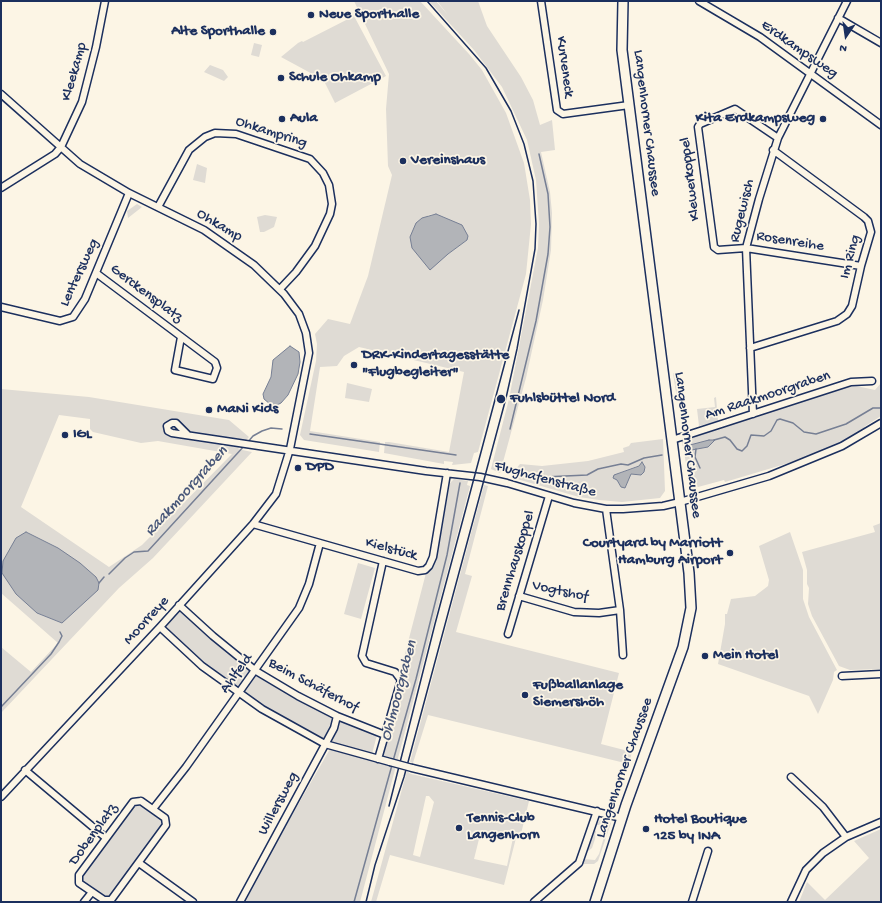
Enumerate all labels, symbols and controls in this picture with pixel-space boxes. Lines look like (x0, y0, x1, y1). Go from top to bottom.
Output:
place label: Neue Sporthalle (319, 6, 419, 24)
marker: Neue Sporthalle (306, 10, 316, 20)
north arrow (826, 16, 866, 56)
street label: Erdkampsweg (757, 17, 841, 83)
place label: Alte Sporthalle (171, 23, 265, 41)
marker: Alte Sporthalle (268, 27, 278, 37)
street label: Kurveneck (551, 35, 577, 99)
street label: Kleekamp (58, 41, 92, 103)
text: N (838, 41, 848, 54)
street label: Langenhorner Chaussee (628, 49, 664, 197)
place label: Schule Ohkamp (289, 69, 381, 87)
marker: Schule Ohkamp (276, 73, 286, 83)
place label: Aula (290, 110, 318, 128)
place label: Kita Erdkampsweg (696, 110, 815, 128)
street label: Ohkampring (233, 113, 309, 153)
marker: Aula (277, 114, 287, 124)
marker: Kita Erdkampsweg (818, 114, 828, 124)
street label: Klewerkoppel (677, 136, 705, 222)
place label: Vereinshaus (411, 152, 485, 170)
marker: Vereinshaus (398, 156, 408, 166)
street label: Rugewisch (726, 177, 760, 245)
street label: Ohkamp (193, 205, 245, 247)
street label: Rosenreihe (755, 228, 825, 256)
street label: Im Ring (837, 233, 865, 281)
street label: Lentersweg (56, 236, 104, 310)
street label: Gerckensplatz (106, 261, 186, 327)
place label: DRK-Kindertagesstätte "Flugbegleiter" (362, 347, 509, 382)
marker: DRK-Kindertagesstätte "Flugbegleiter" (349, 360, 359, 370)
street label: Am Raakmoorgraben (703, 367, 833, 425)
street label: Langenhorner Chaussee (669, 371, 705, 519)
place label: Fuhlsbüttel Nord (510, 390, 615, 408)
marker: Fuhlsbüttel Nord (495, 393, 507, 405)
place label: MaNi Kids (217, 401, 278, 419)
marker: MaNi Kids (204, 405, 214, 415)
place label: IGL (73, 426, 92, 444)
marker: IGL (60, 430, 70, 440)
water label: Raakmoorgraben (141, 443, 233, 541)
street label: Flughafenstraße (492, 458, 598, 502)
place label: DPD (306, 459, 334, 477)
marker: DPD (293, 463, 303, 473)
street label: Brennhauskoppel (492, 509, 540, 613)
street label: Kielstück (363, 534, 419, 566)
place label: Courtyard by Marriott Hamburg Airport (583, 535, 722, 570)
marker: Courtyard by Marriott Hamburg Airport (725, 548, 735, 558)
street label: Vogtshof (530, 577, 590, 607)
street label: Moorreye (120, 593, 174, 649)
water label: Ohlmoorgraben (377, 639, 423, 743)
place label: Mein Hotel (713, 647, 779, 665)
street label: Ahlfeld (217, 651, 257, 697)
marker: Mein Hotel (700, 651, 710, 661)
street label: Beim Schäferhof (265, 655, 361, 717)
place label: Fußballanlage Siemershöh (533, 677, 623, 712)
marker: Fußballanlage Siemershöh (520, 690, 530, 700)
street label: Langenhorner Chaussee (593, 695, 657, 841)
street label: Willersweg (255, 769, 303, 839)
street label: Dobenplatz (66, 801, 122, 869)
place label: Tennis-Club Langenhorn (467, 810, 540, 845)
place label: Hotel Boutique 125 by INA (654, 811, 747, 846)
marker: Tennis-Club Langenhorn (454, 823, 464, 833)
marker: Hotel Boutique 125 by INA (641, 824, 651, 834)

